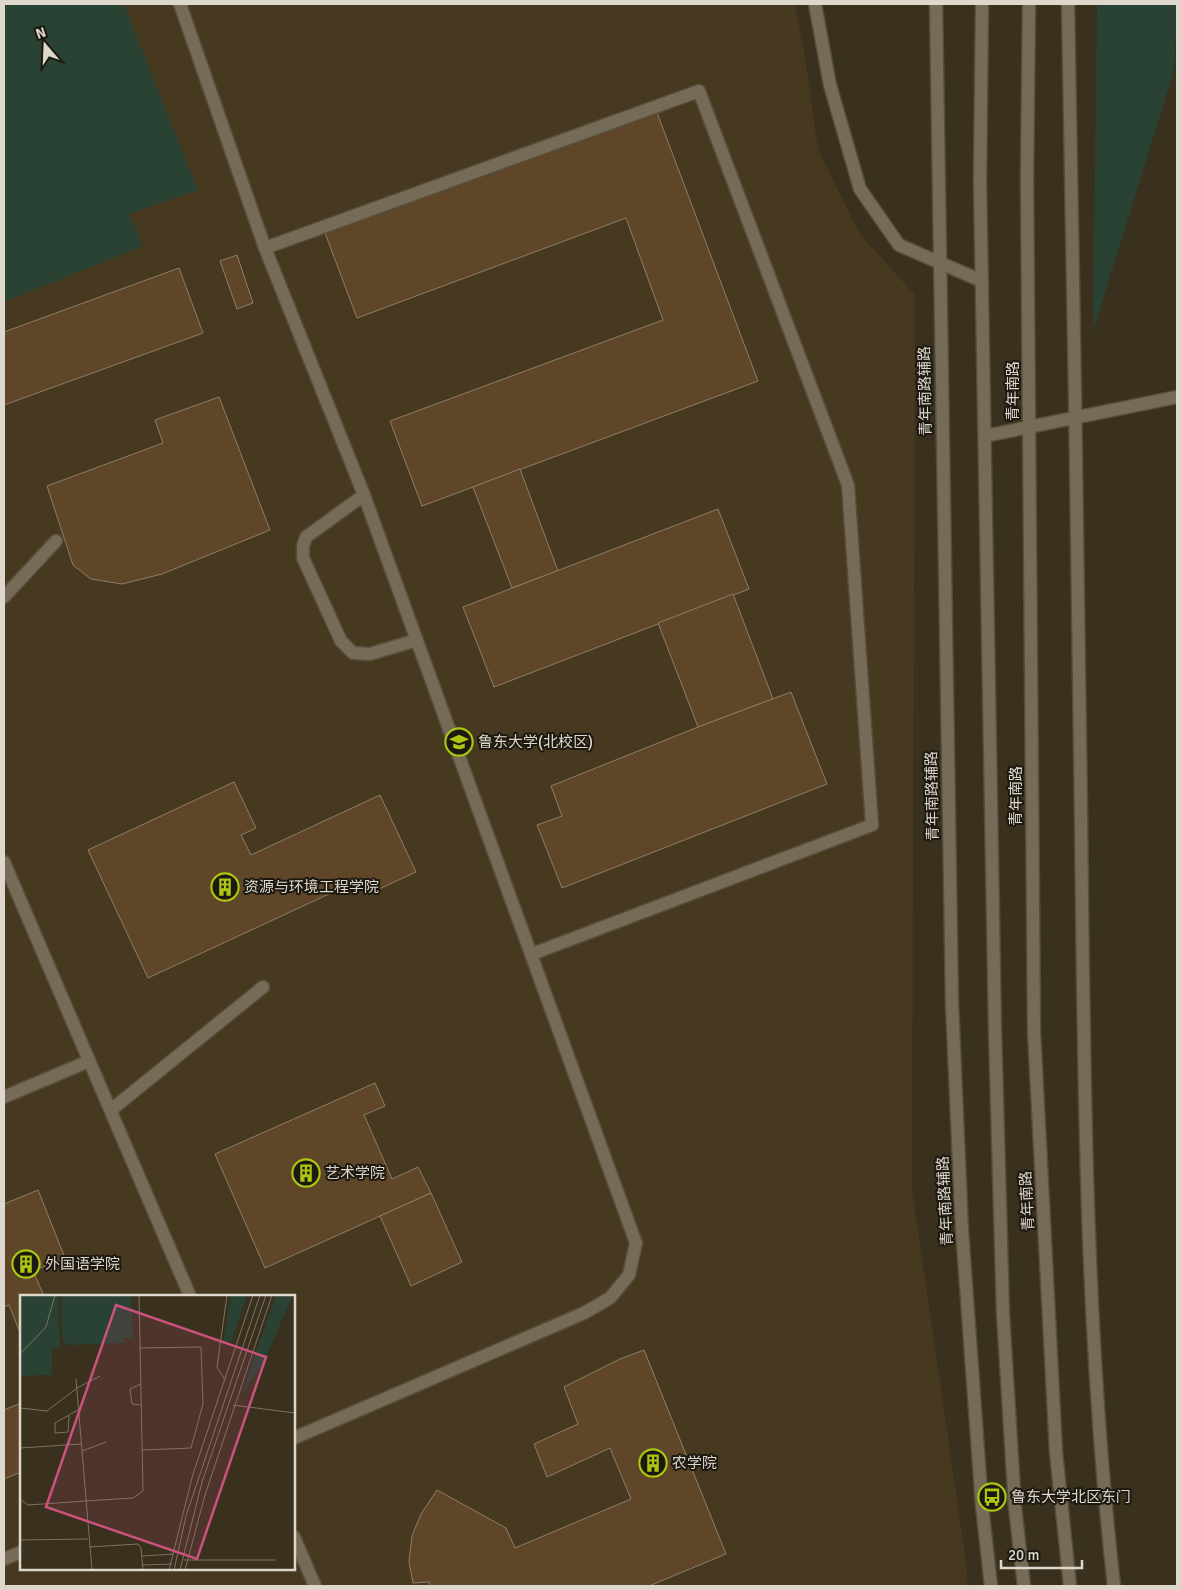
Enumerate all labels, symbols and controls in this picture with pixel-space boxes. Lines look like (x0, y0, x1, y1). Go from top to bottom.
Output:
north arrow (20, 20, 70, 70)
text: N (34, 24, 48, 43)
street label: 青年南路辅路 (915, 346, 935, 436)
street label: 青年南路 (1004, 361, 1022, 421)
school or university icon: 鲁东大学(北校区) (444, 727, 474, 757)
place label: 鲁东大学(北校区) (478, 733, 593, 751)
street label: 青年南路辅路 (922, 751, 942, 841)
street label: 青年南路 (1007, 766, 1025, 826)
building icon: 资源与环境工程学院 (210, 872, 240, 902)
place label: 资源与环境工程学院 (244, 878, 379, 896)
street label: 青年南路辅路 (934, 1156, 956, 1246)
building icon: 艺术学院 (291, 1158, 321, 1188)
place label: 艺术学院 (325, 1164, 385, 1182)
street label: 青年南路 (1016, 1171, 1038, 1231)
building icon: 外国语学院 (11, 1249, 41, 1279)
place label: 外国语学院 (45, 1255, 120, 1273)
inset map (20, 1295, 295, 1570)
building icon: 农学院 (638, 1448, 668, 1478)
place label: 农学院 (672, 1454, 717, 1472)
bus stop icon: 鲁东大学北区东门 (977, 1482, 1007, 1512)
place label: 鲁东大学北区东门 (1011, 1488, 1131, 1506)
scale bar (1001, 1538, 1082, 1570)
text: 20 m (1008, 1546, 1039, 1564)

